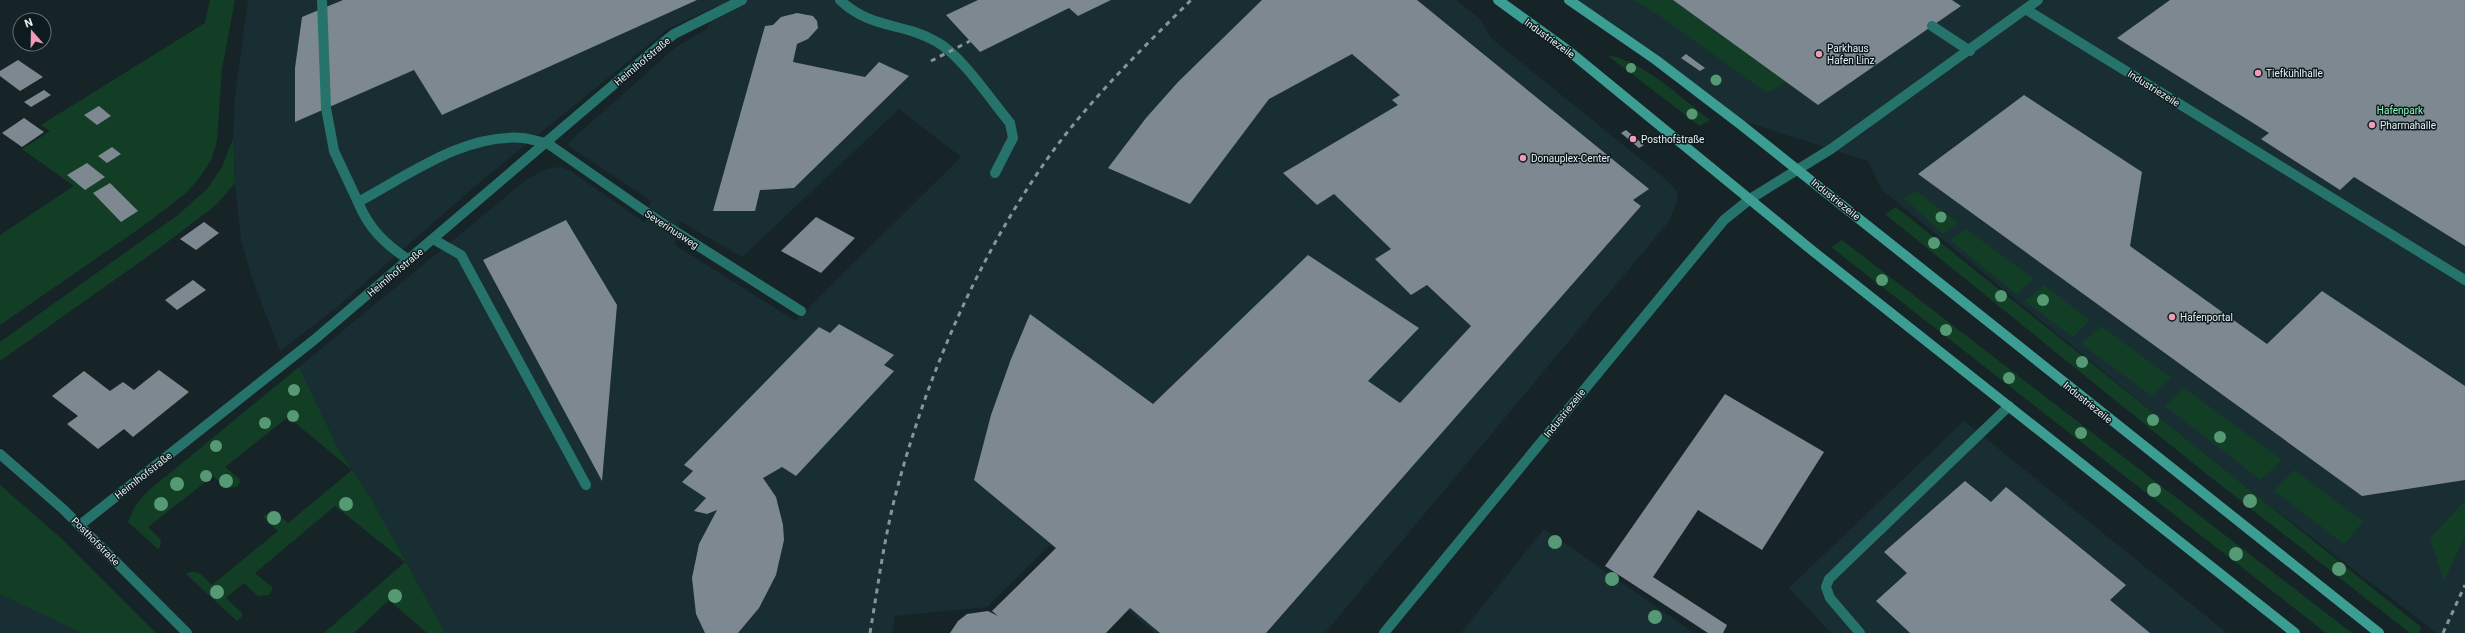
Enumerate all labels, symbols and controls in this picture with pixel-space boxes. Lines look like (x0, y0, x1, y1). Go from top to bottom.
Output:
north arrow (12, 12, 52, 52)
text: N (23, 16, 35, 31)
street label: Industriezeile (1522, 17, 1577, 60)
street label: Heimlhofstraße (612, 35, 672, 88)
place label: Parkhaus Hafen Linz (1827, 43, 1875, 66)
marker: Parkhaus Hafen Linz (1814, 49, 1824, 59)
street label: Industriezeile (2126, 68, 2182, 109)
marker: Tiefkühlhalle (2253, 68, 2263, 78)
place label: Tiefkühlhalle (2266, 68, 2323, 79)
park label: Hafenpark (2377, 105, 2424, 116)
marker: Pharmahalle (2367, 120, 2377, 130)
place label: Pharmahalle (2380, 120, 2436, 131)
marker: Posthofstraße (1628, 134, 1638, 144)
place label: Posthofstraße (1641, 134, 1704, 145)
marker: Donauplex-Center (1518, 153, 1528, 163)
place label: Donauplex-Center (1531, 153, 1611, 164)
street label: Industriezeile (1809, 176, 1862, 222)
street label: Severinusweg (643, 208, 701, 251)
street label: Heimlhofstraße (365, 246, 425, 299)
marker: Hafenportal (2167, 312, 2177, 322)
place label: Hafenportal (2180, 312, 2233, 323)
street label: Industriezeile (2061, 379, 2114, 425)
street label: Industriezeile (1541, 387, 1587, 440)
street label: Heimlhofstraße (113, 450, 174, 501)
street label: Posthofstraße (69, 515, 122, 568)

